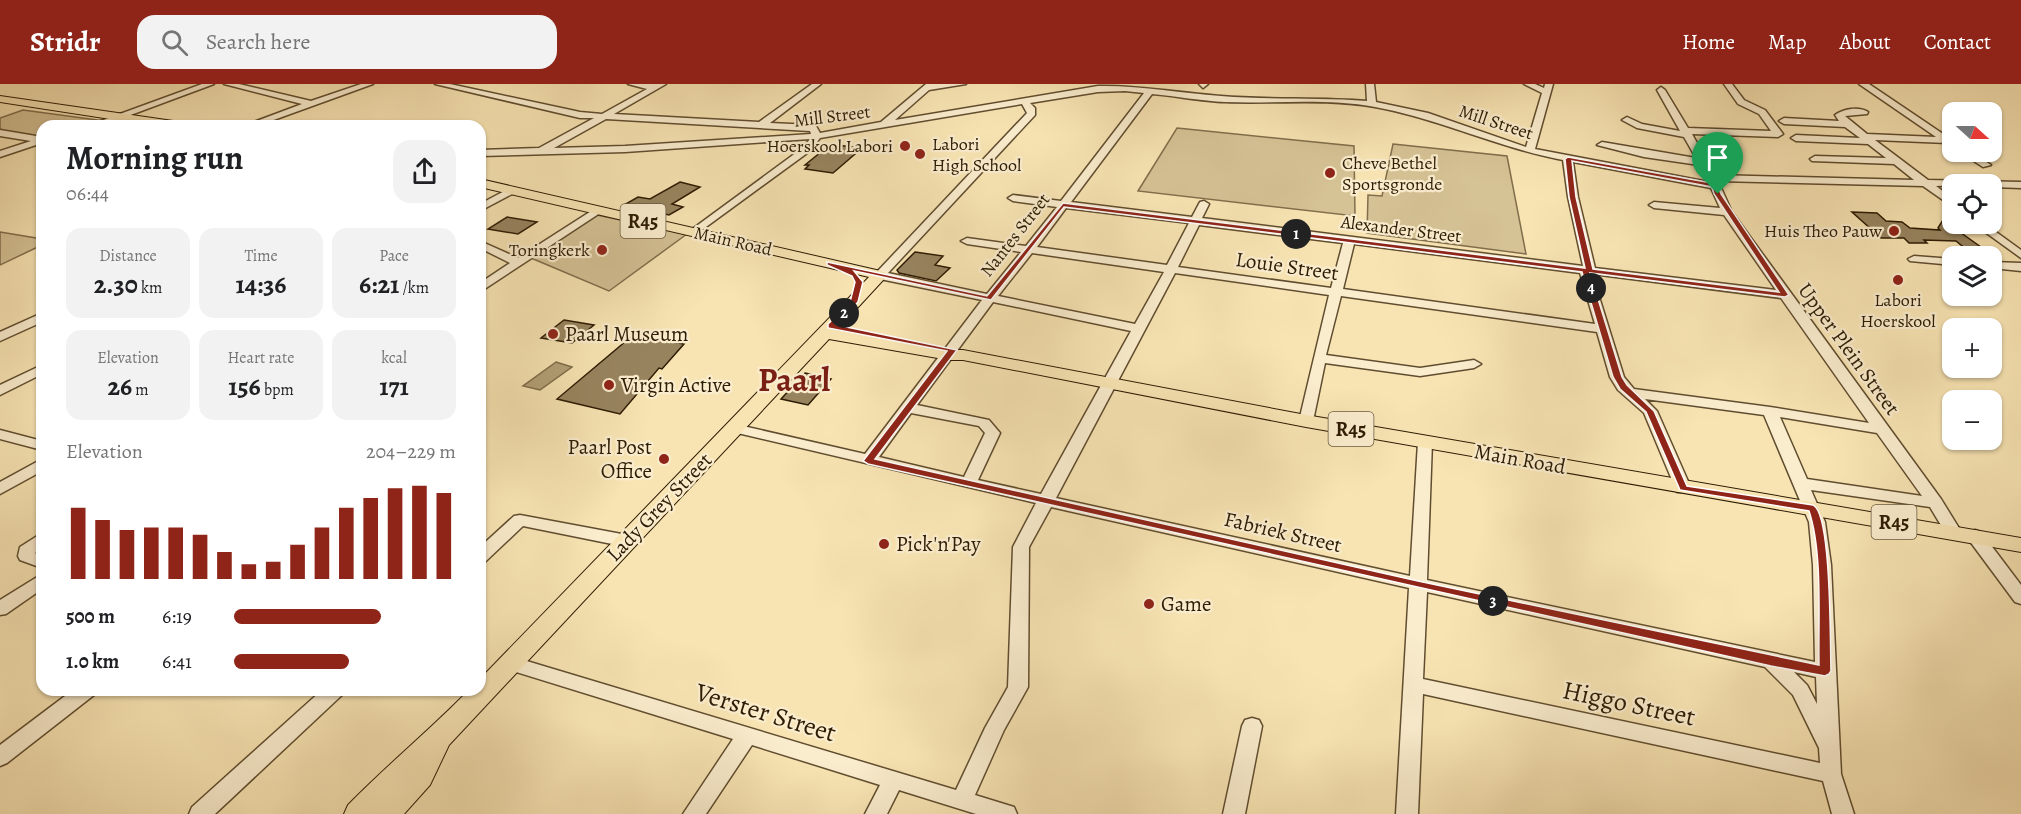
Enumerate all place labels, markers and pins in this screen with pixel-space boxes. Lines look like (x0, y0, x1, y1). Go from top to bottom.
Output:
place label: Labori High School (932, 132, 1022, 177)
pin (1692, 132, 1743, 194)
place label: Hoerskool Labori (767, 134, 893, 158)
marker: Hoerskool Labori (898, 139, 912, 153)
marker: Labori High School (913, 147, 927, 161)
place label: Cheve Bethel Sportsgronde (1342, 151, 1442, 196)
marker: Cheve Bethel Sportsgronde (1323, 166, 1337, 180)
pin: 1 (1281, 219, 1311, 249)
place label: Huis Theo Pauw (1764, 219, 1882, 243)
marker: Huis Theo Pauw (1887, 224, 1901, 238)
place label: Toringkerk (509, 238, 590, 262)
marker: Toringkerk (595, 243, 609, 257)
pin: 4 (1576, 273, 1606, 303)
marker: Labori Hoerskool (1891, 273, 1905, 287)
place label: Labori Hoerskool (1860, 288, 1936, 333)
pin: 2 (829, 298, 859, 328)
place label: Paarl Museum (565, 320, 688, 348)
marker: Paarl Museum (546, 327, 560, 341)
place label: Virgin Active (620, 371, 731, 399)
marker: Virgin Active (602, 378, 616, 392)
place label: Paarl Post Office (567, 433, 652, 485)
marker: Paarl Post Office (657, 452, 671, 466)
place label: Pick'n'Pay (896, 530, 981, 558)
marker: Pick'n'Pay (877, 537, 891, 551)
pin: 3 (1478, 586, 1508, 616)
place label: Game (1161, 590, 1211, 618)
marker: Game (1142, 597, 1156, 611)

